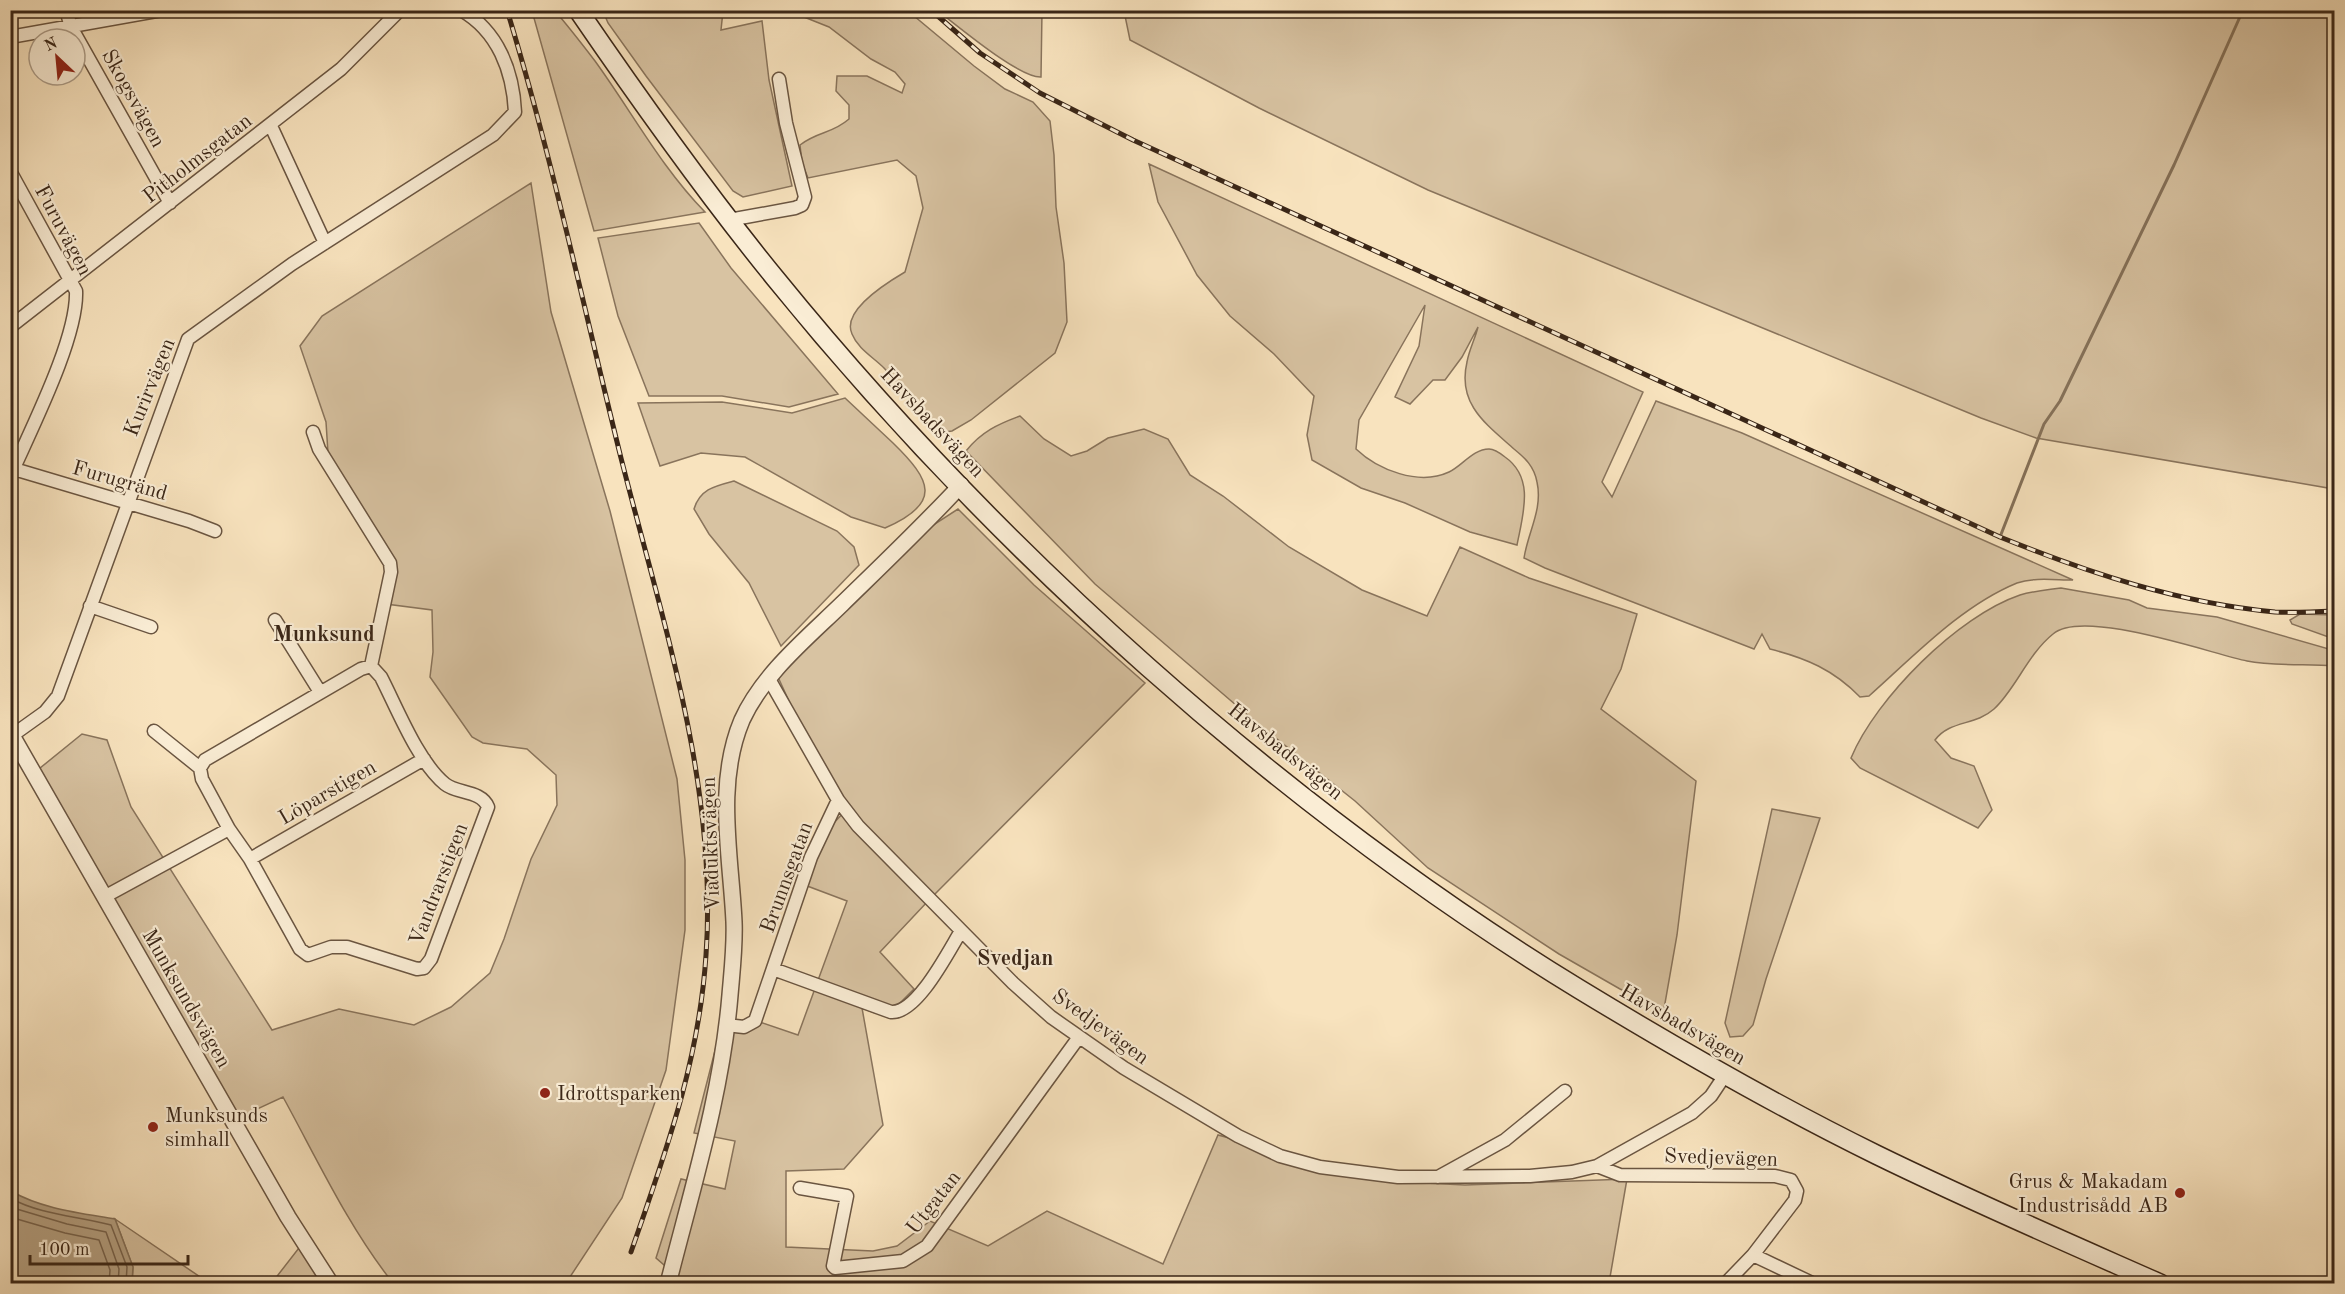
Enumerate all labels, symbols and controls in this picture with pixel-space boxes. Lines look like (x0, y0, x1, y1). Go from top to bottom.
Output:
north arrow (27, 27, 87, 87)
text: N (42, 35, 61, 55)
street label: Skogsvägen (97, 46, 168, 151)
street label: Pitholmsgatan (140, 110, 256, 208)
street label: Furuvägen (30, 182, 95, 279)
street label: Kurirvägen (121, 335, 180, 440)
street label: Havsbadsvägen (876, 364, 988, 482)
street label: Furugränd (70, 458, 170, 505)
district label: Munksund (273, 624, 375, 646)
street label: Havsbadsvägen (1223, 699, 1347, 805)
street label: Löparstigen (275, 757, 380, 830)
street label: Viaduktsvägen (699, 776, 724, 912)
street label: Brunnsgatan (758, 819, 817, 936)
street label: Vandrarstigen (406, 820, 472, 949)
street label: Munksundsvägen (137, 926, 234, 1072)
district label: Svedjan (977, 948, 1053, 970)
street label: Havsbadsvägen (1616, 981, 1749, 1070)
street label: Svedjevägen (1048, 985, 1152, 1069)
place label: Idrottsparken (557, 1084, 681, 1105)
marker: Idrottsparken (538, 1086, 552, 1100)
place label: Munksunds simhall (165, 1106, 268, 1151)
marker: Munksunds simhall (146, 1120, 160, 1134)
street label: Svedjevägen (1664, 1146, 1778, 1171)
street label: Utgatan (903, 1167, 965, 1239)
place label: Grus & Makadam Industrisådd AB (2008, 1172, 2168, 1217)
marker: Grus & Makadam Industrisådd AB (2173, 1186, 2187, 1200)
scale bar (30, 1228, 188, 1266)
text: 100 m (39, 1241, 90, 1259)

